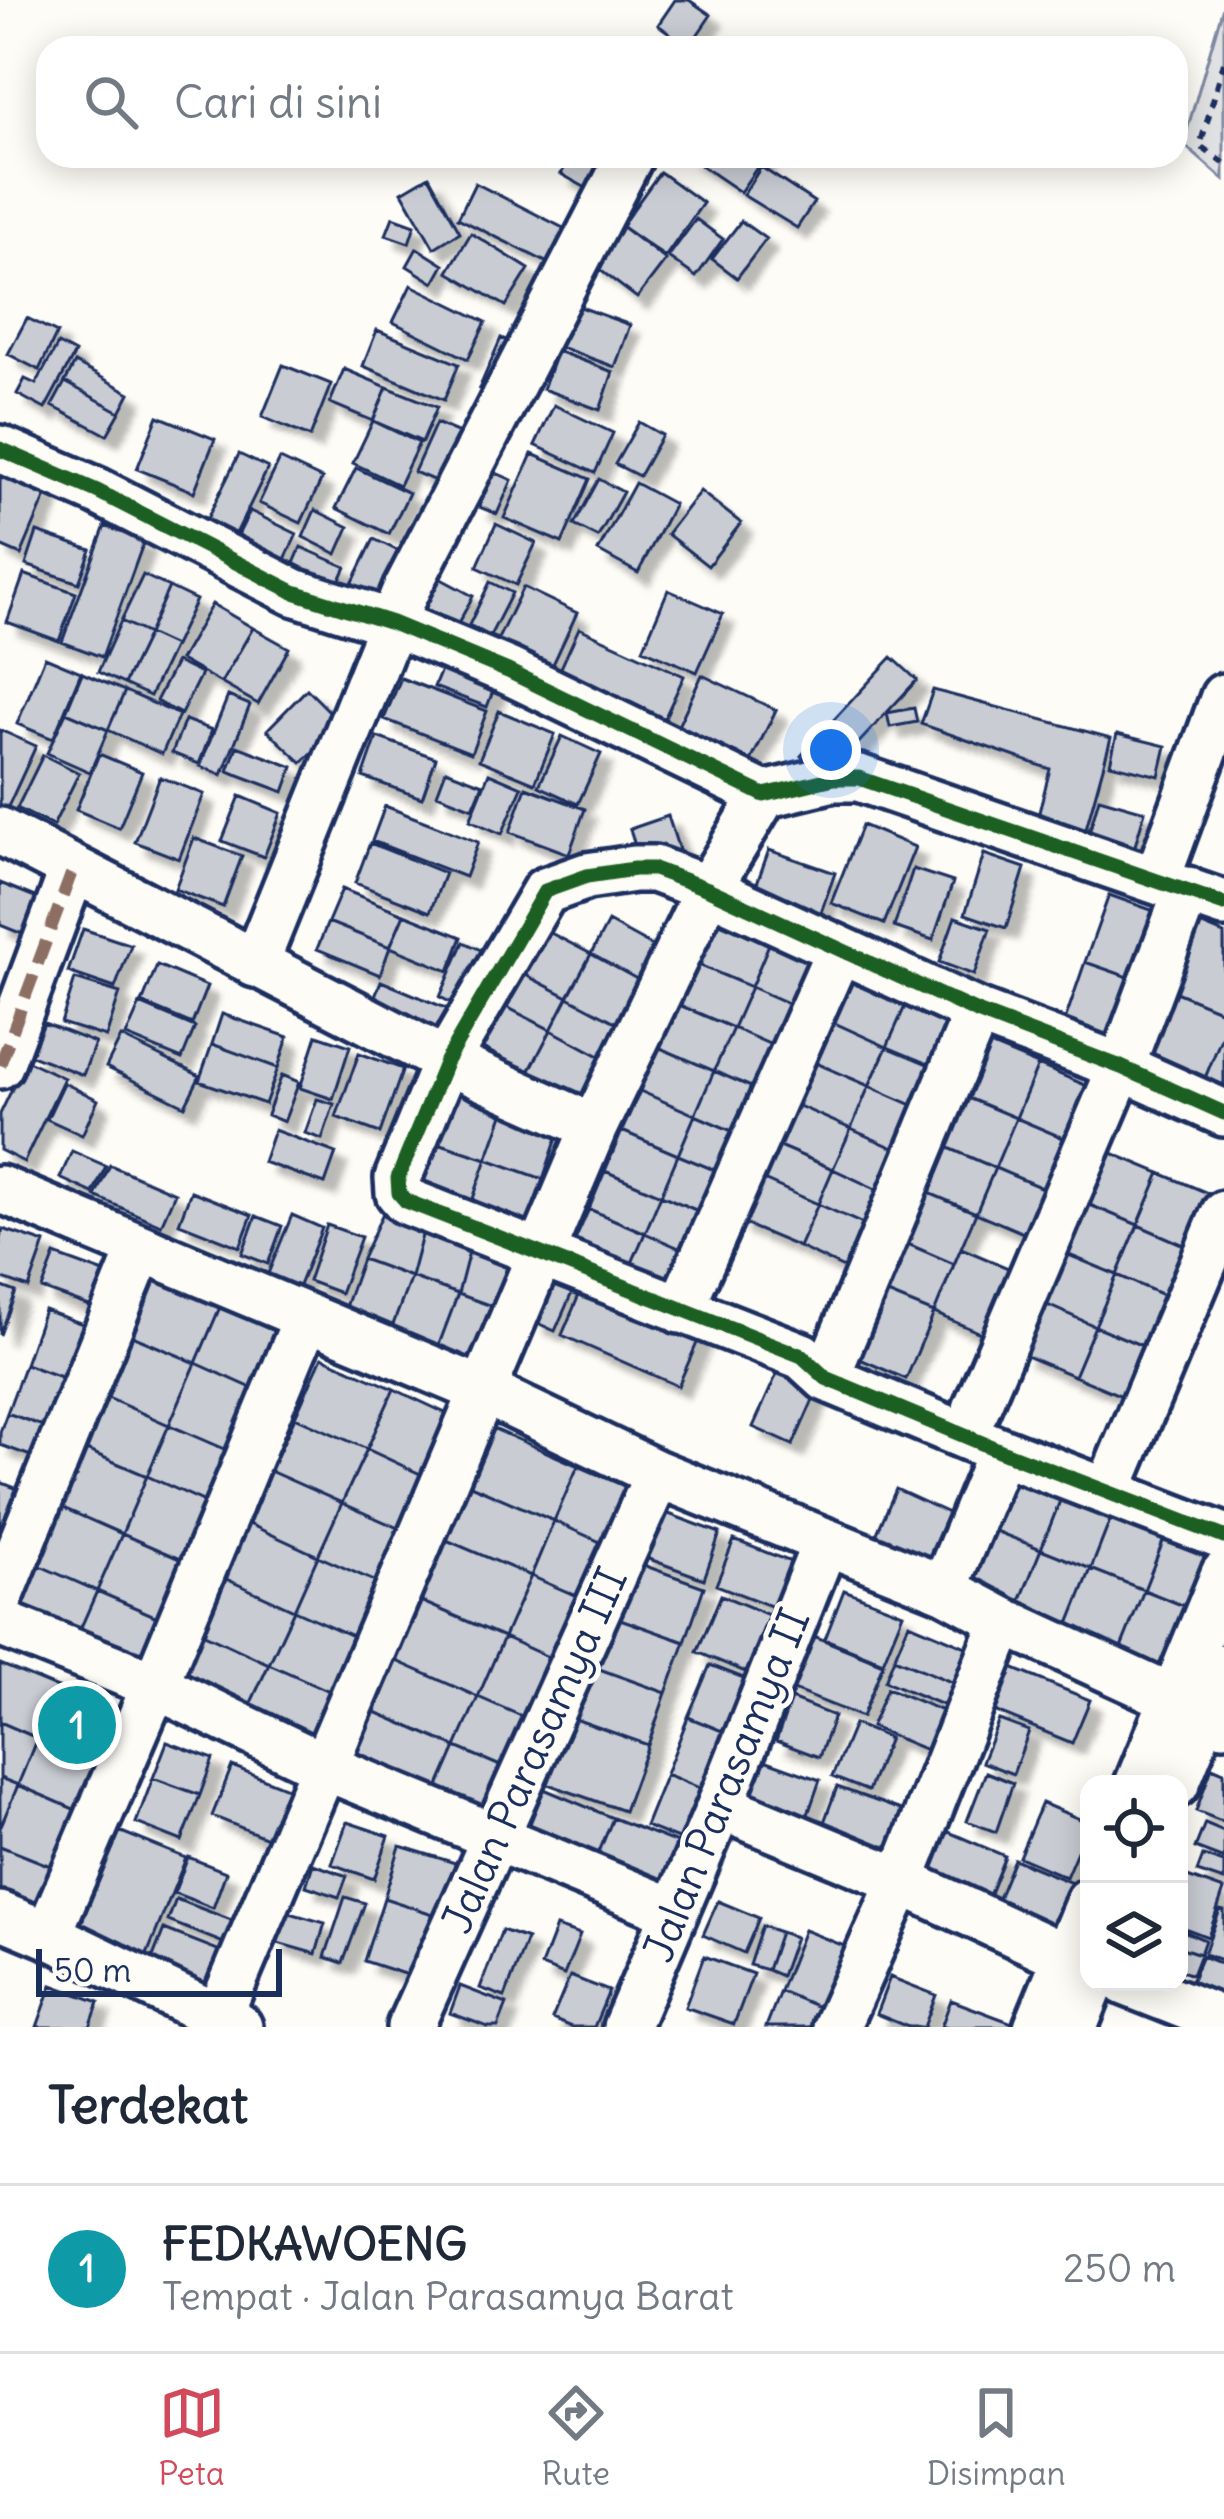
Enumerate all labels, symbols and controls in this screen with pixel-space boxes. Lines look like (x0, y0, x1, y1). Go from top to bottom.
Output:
search box (36, 36, 1188, 168)
icon: search (78, 69, 144, 135)
text: Cari di sini (174, 74, 382, 130)
your location (801, 720, 861, 780)
street label: Jalan Parasamya III (430, 1559, 638, 1941)
street label: Jalan Parasamya II (631, 1601, 821, 1969)
pin: 1 (38, 1680, 116, 1770)
map controls (1080, 1775, 1188, 1991)
button: locate (1080, 1775, 1188, 1883)
button: layers (1080, 1883, 1188, 1991)
scale bar (36, 1943, 282, 1996)
text: 50 m (54, 1949, 131, 1991)
text: Terdekat (48, 2073, 248, 2137)
text: FEDKAWOENG (162, 2216, 467, 2272)
text: 1 (79, 2244, 95, 2293)
text: 250 m (1063, 2244, 1176, 2293)
text: Tempat · Jalan Parasamya Barat (162, 2272, 734, 2321)
tab: Peta (158, 2380, 225, 2494)
tab: Rute (541, 2380, 610, 2494)
tab: Disimpan (927, 2380, 1066, 2494)

